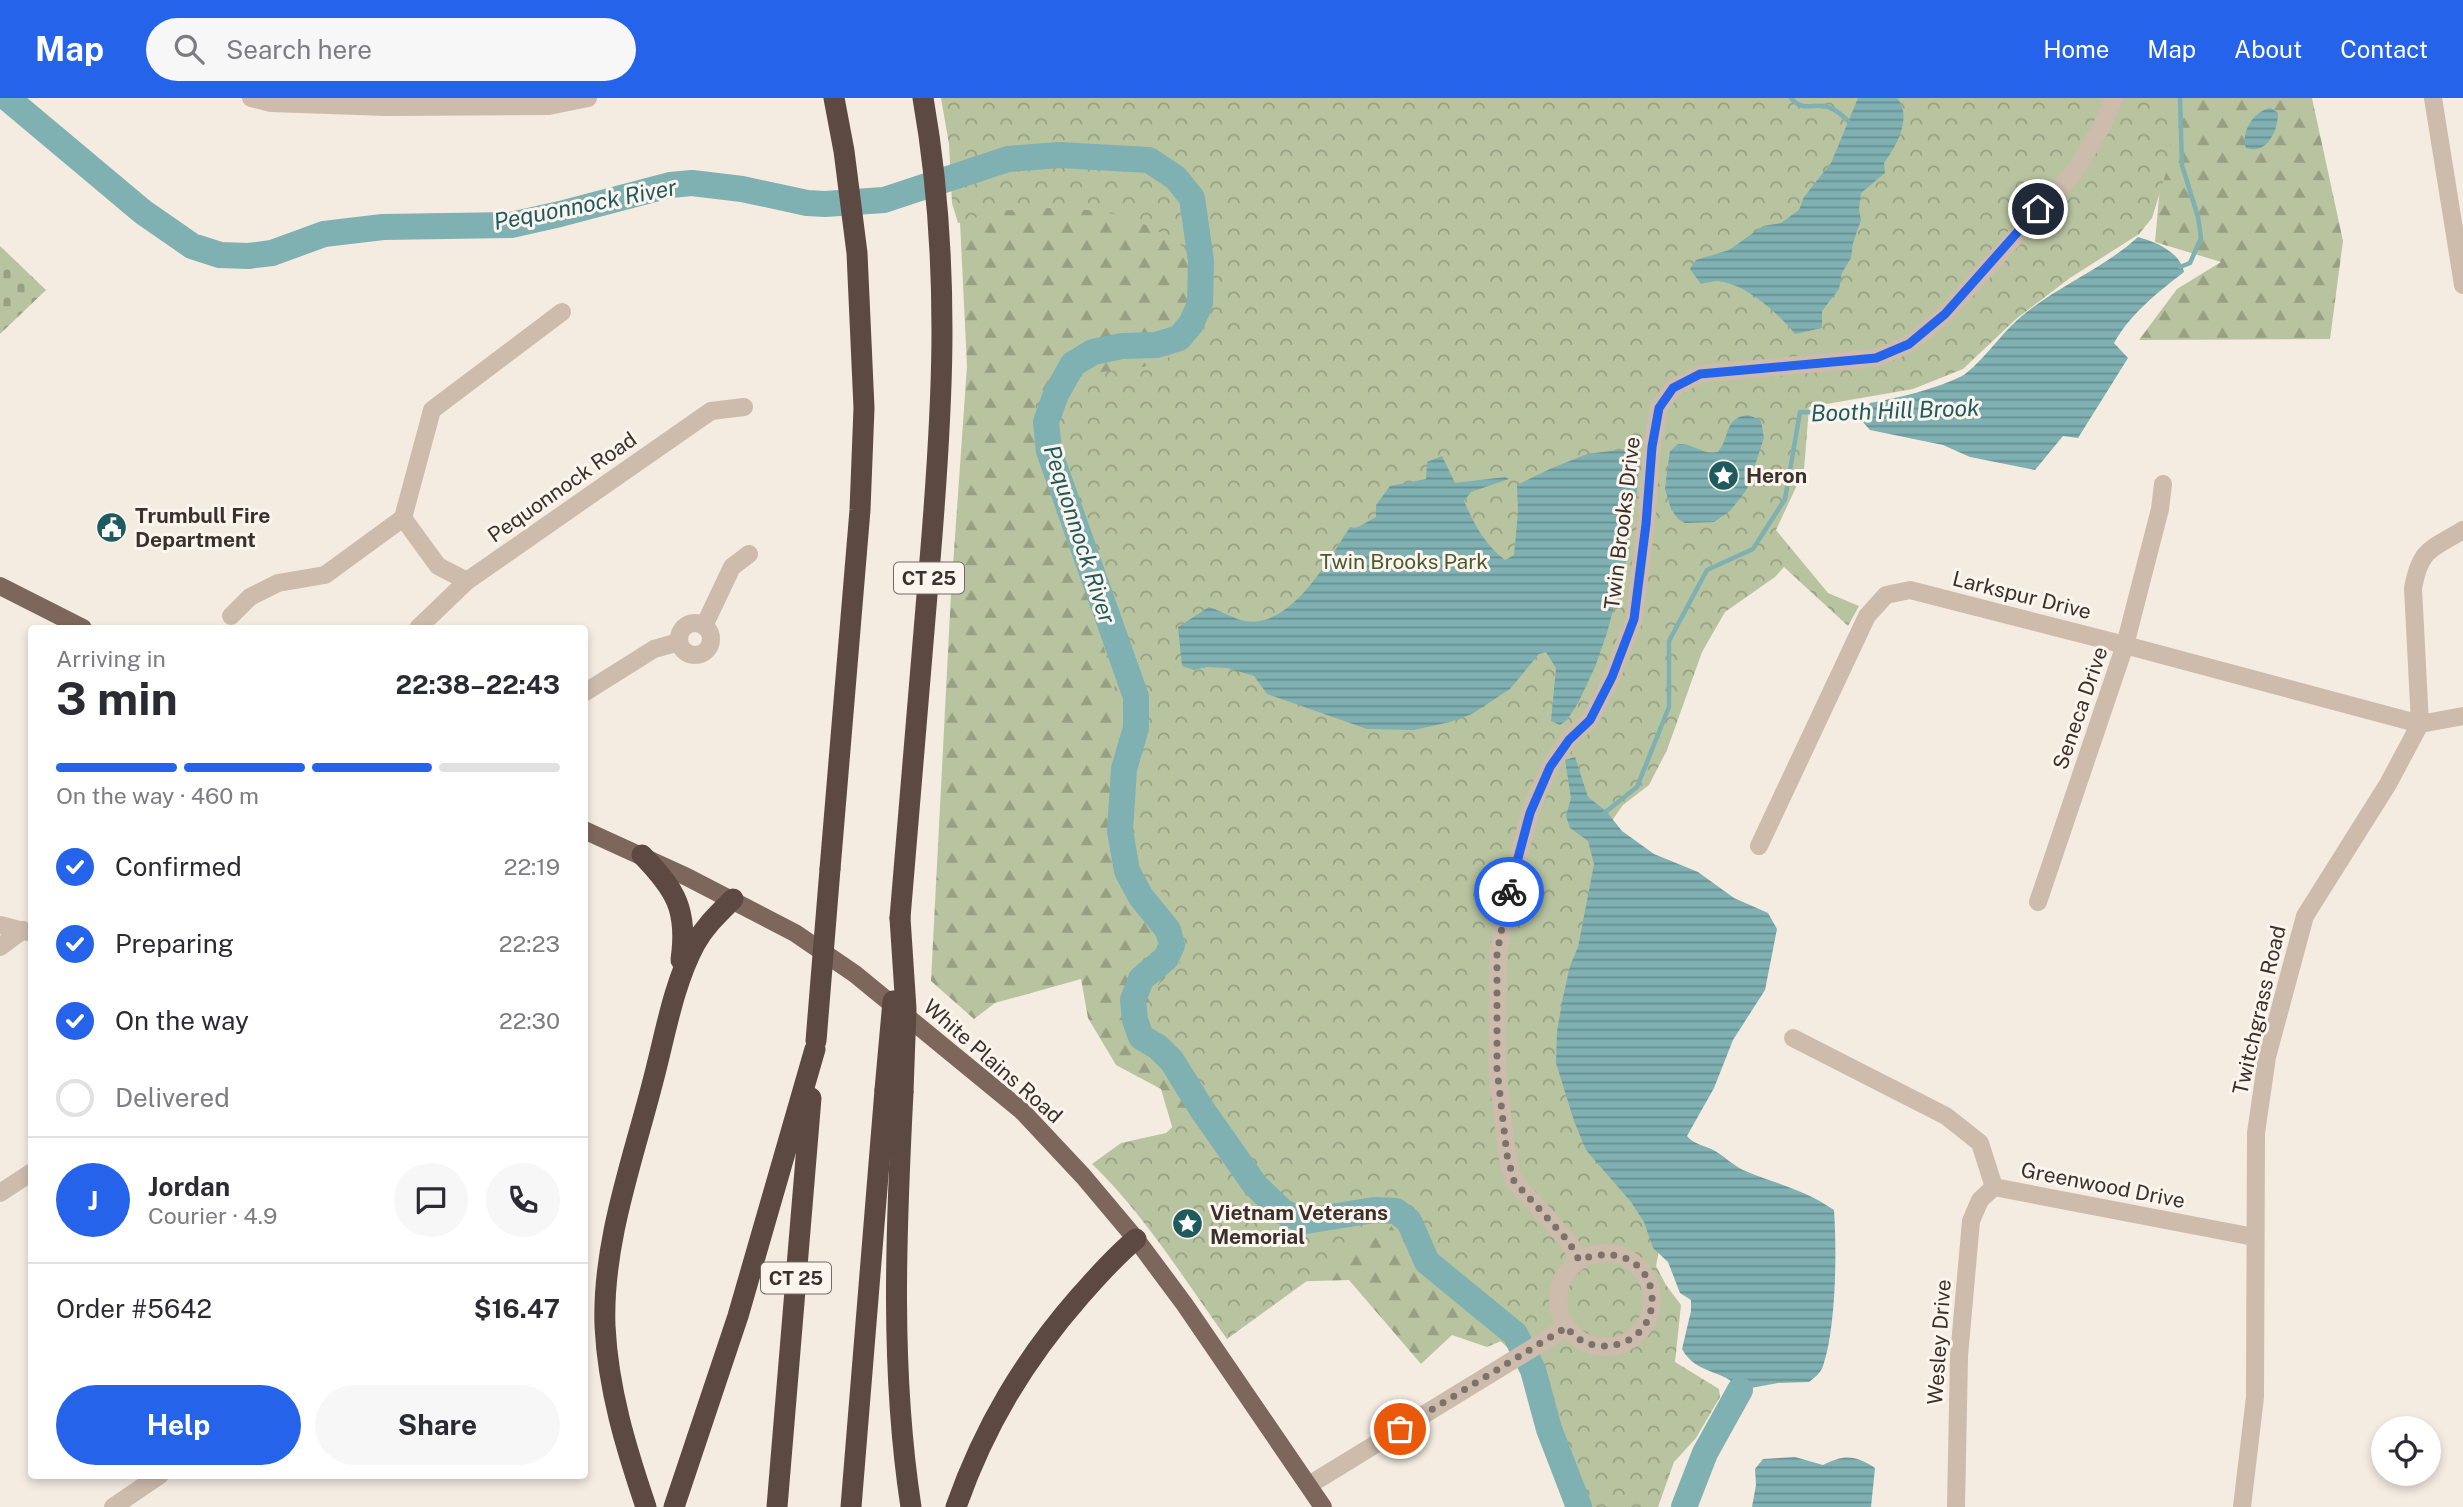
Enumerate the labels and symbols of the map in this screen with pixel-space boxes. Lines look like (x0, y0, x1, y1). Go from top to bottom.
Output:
water label: Pequonnock River (491, 173, 679, 235)
pin (2008, 179, 2068, 239)
water label: Booth Hill Brook (1810, 394, 1980, 426)
street label: Pequonnock Road (483, 426, 641, 548)
street label: Twin Brooks Drive (1599, 435, 1645, 611)
water label: Pequonnock River (1038, 442, 1122, 627)
place icon: Heron (1706, 458, 1740, 492)
place label: Heron (1746, 463, 1807, 488)
place label: Trumbull Fire Department (135, 503, 270, 552)
public building icon: Trumbull Fire Department (95, 510, 129, 544)
park label: Twin Brooks Park (1320, 549, 1488, 574)
road number: CT 25 (894, 562, 964, 593)
street label: Larkspur Drive (1950, 566, 2094, 624)
street label: Seneca Drive (2047, 643, 2113, 773)
courier (1474, 857, 1544, 927)
street label: Twitchgrass Road (2227, 923, 2291, 1097)
street label: White Plains Road (918, 994, 1068, 1128)
street label: Greenwood Drive (2019, 1157, 2187, 1213)
place label: Vietnam Veterans Memorial (1210, 1200, 1388, 1249)
place icon: Vietnam Veterans Memorial (1170, 1207, 1204, 1241)
road number: CT 25 (761, 1262, 831, 1294)
street label: Wesley Drive (1922, 1278, 1956, 1406)
pin (1370, 1399, 1430, 1459)

